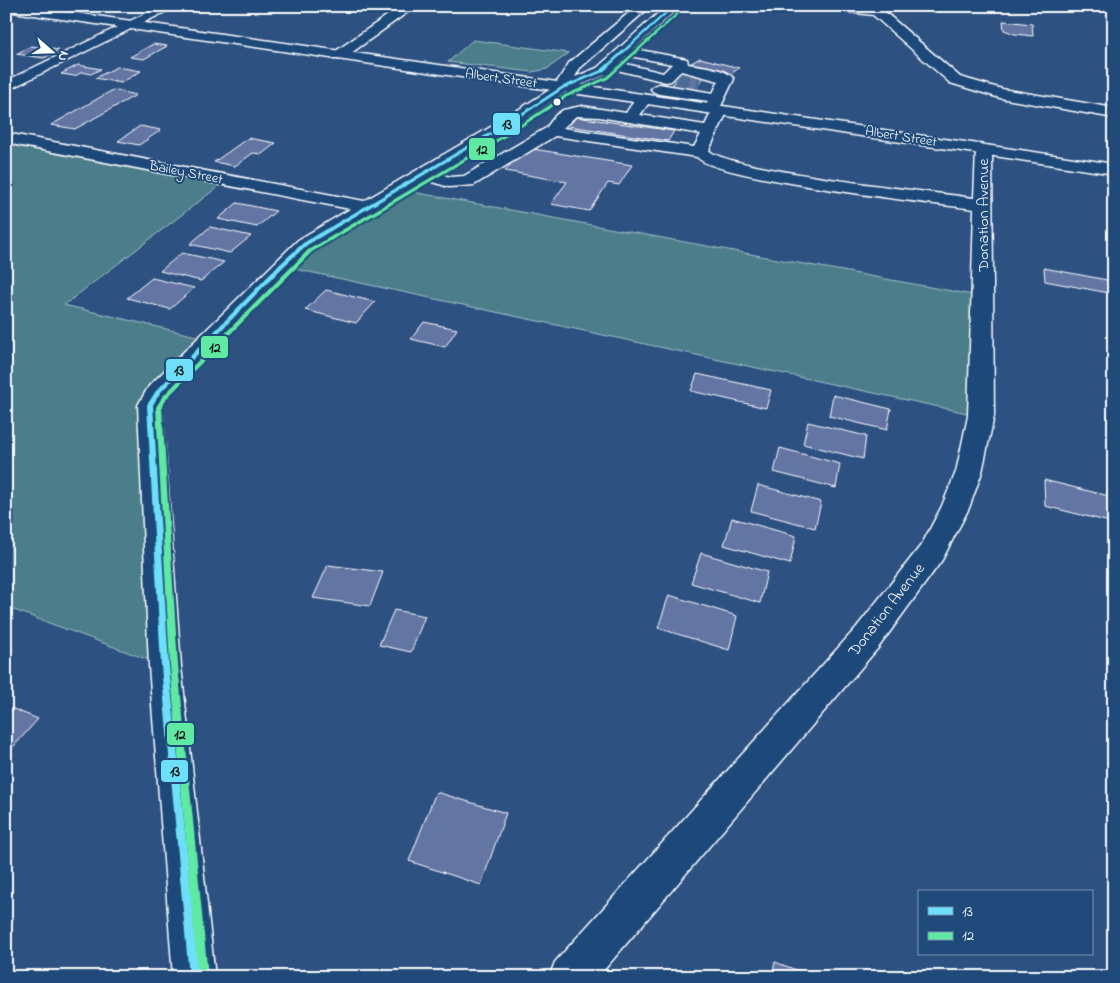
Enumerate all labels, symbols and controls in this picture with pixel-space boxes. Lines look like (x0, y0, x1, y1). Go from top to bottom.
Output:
north arrow (28, 28, 78, 78)
text: N (51, 48, 74, 64)
street label: Albert Street (464, 64, 539, 94)
unlabelled marker (552, 97, 562, 107)
line badge: 13 (492, 112, 521, 136)
text: 13 (502, 115, 512, 136)
street label: Albert Street (864, 121, 939, 153)
line badge: 12 (468, 137, 496, 161)
text: 12 (476, 140, 488, 161)
street label: Bailey Street (146, 155, 225, 191)
street label: Donation Avenue (972, 158, 996, 272)
line badge: 12 (200, 335, 229, 359)
text: 12 (209, 338, 221, 359)
line badge: 13 (165, 358, 194, 382)
text: 13 (174, 361, 184, 382)
street label: Donation Avenue (842, 557, 932, 663)
line badge: 12 (166, 722, 195, 746)
text: 12 (174, 725, 186, 746)
line badge: 13 (160, 759, 189, 783)
text: 13 (170, 762, 180, 783)
legend (918, 890, 1092, 956)
text: 13 (962, 901, 973, 923)
text: 12 (962, 925, 975, 947)

